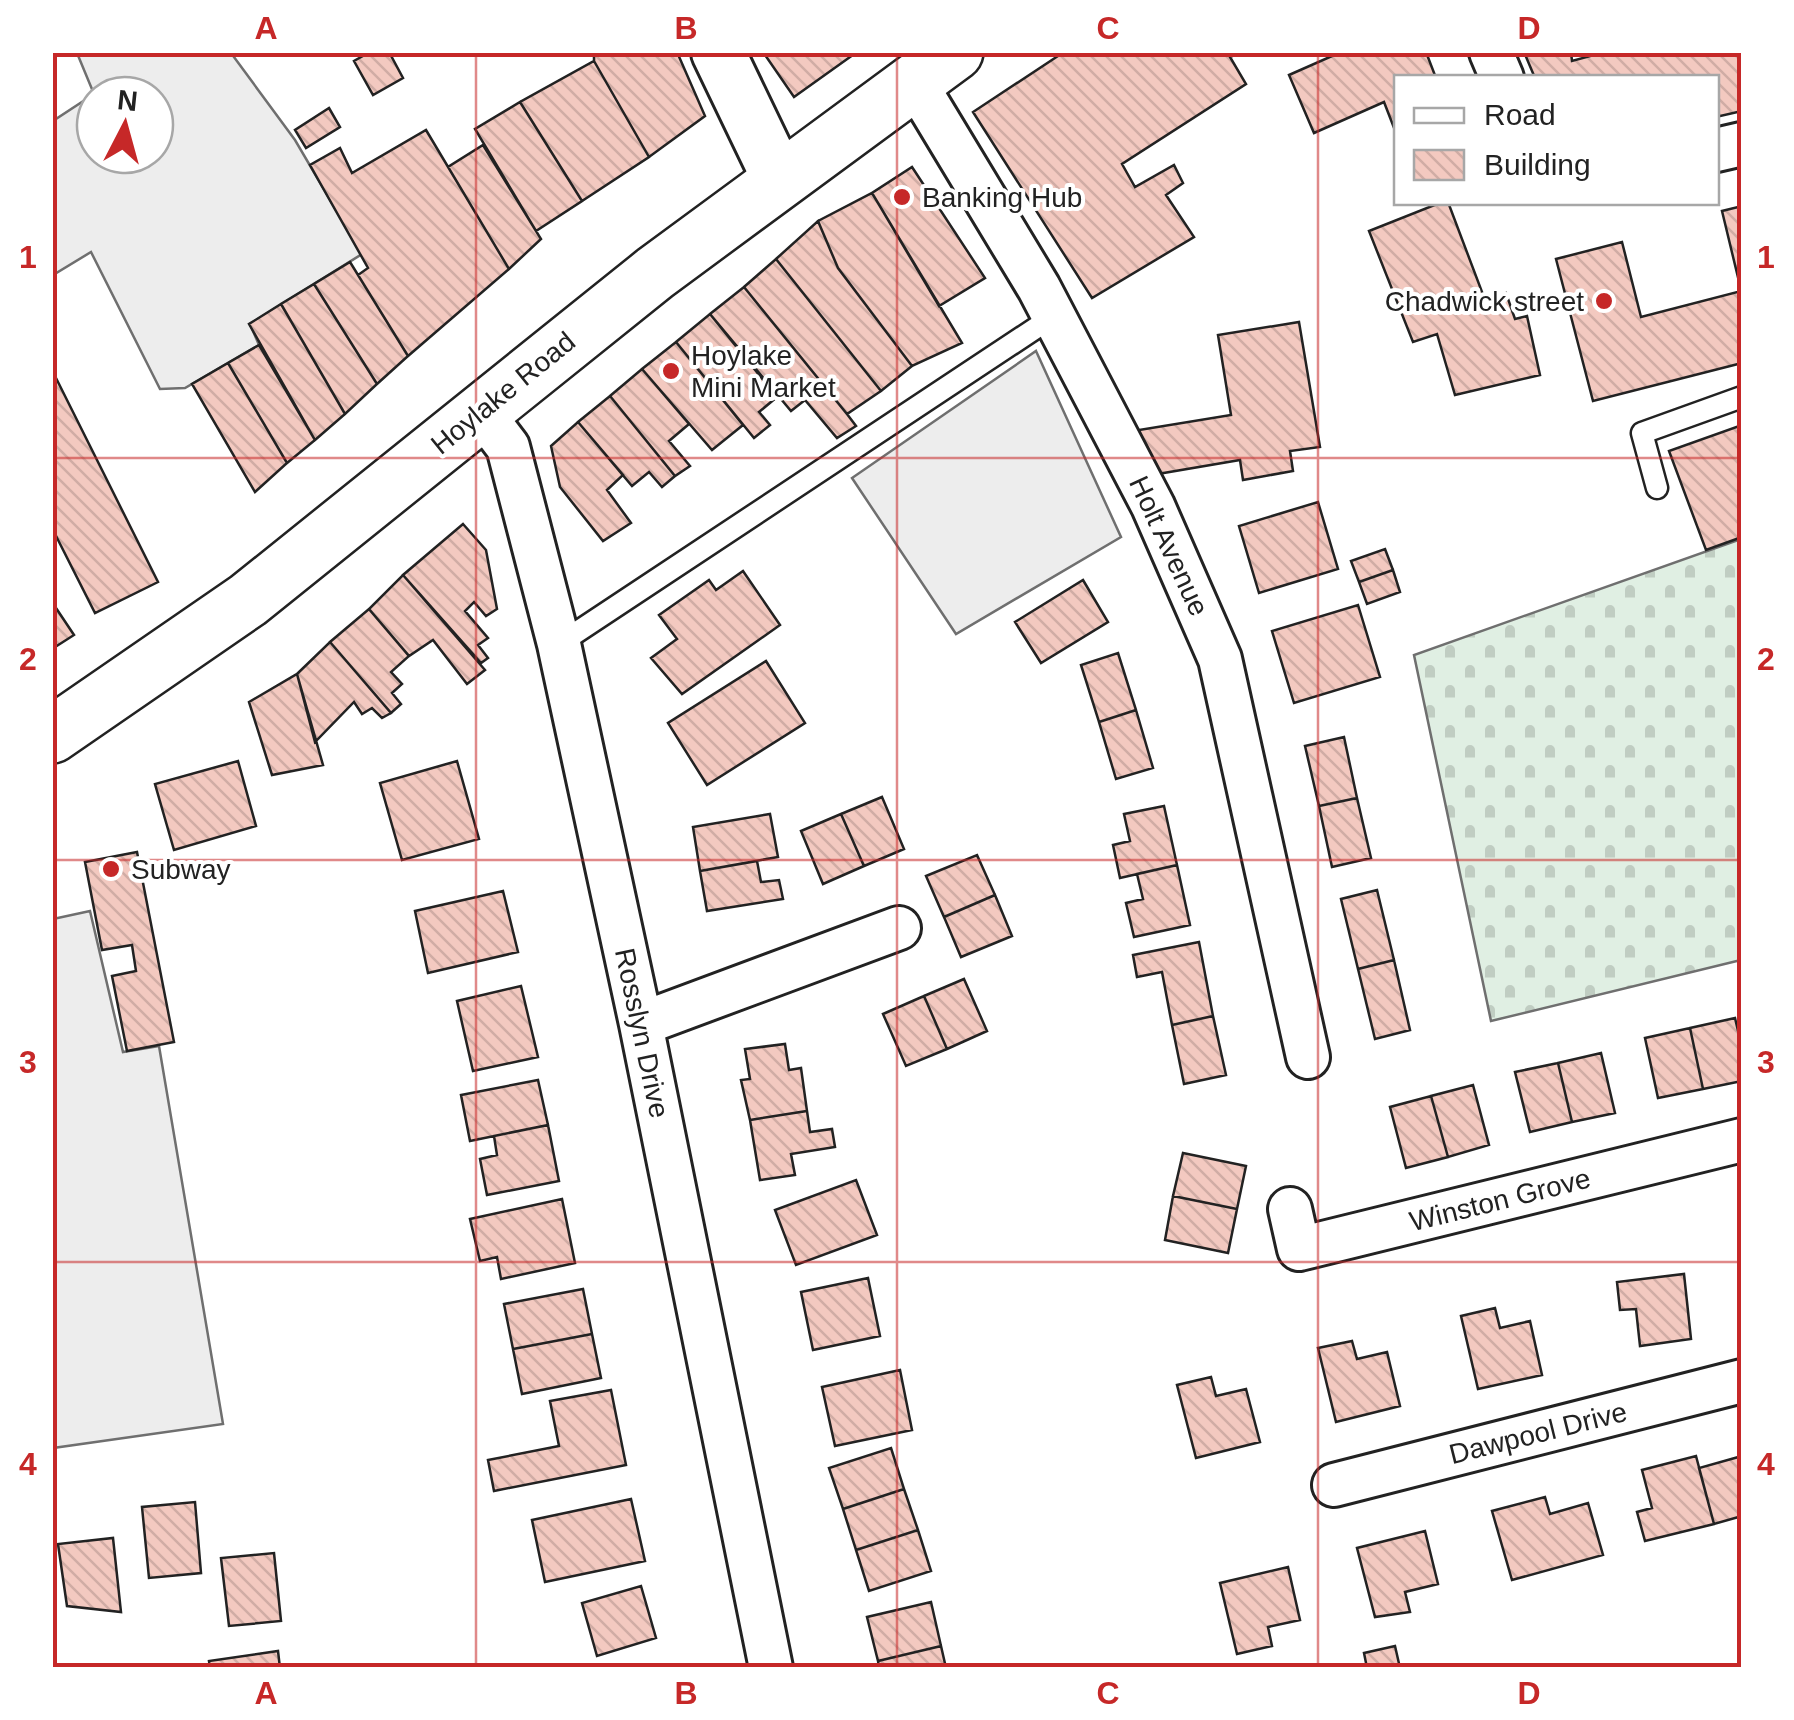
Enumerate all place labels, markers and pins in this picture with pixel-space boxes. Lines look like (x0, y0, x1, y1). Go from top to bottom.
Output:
place label: Banking Hub (922, 182, 1082, 213)
marker: Banking Hub (891, 186, 913, 208)
place label: Chadwick street (1385, 286, 1584, 317)
marker: Chadwick street (1593, 290, 1615, 312)
place label: Hoylake Mini Market (691, 340, 836, 403)
marker: Hoylake Mini Market (660, 360, 682, 382)
place label: Subway (131, 854, 231, 885)
marker: Subway (100, 858, 122, 880)

